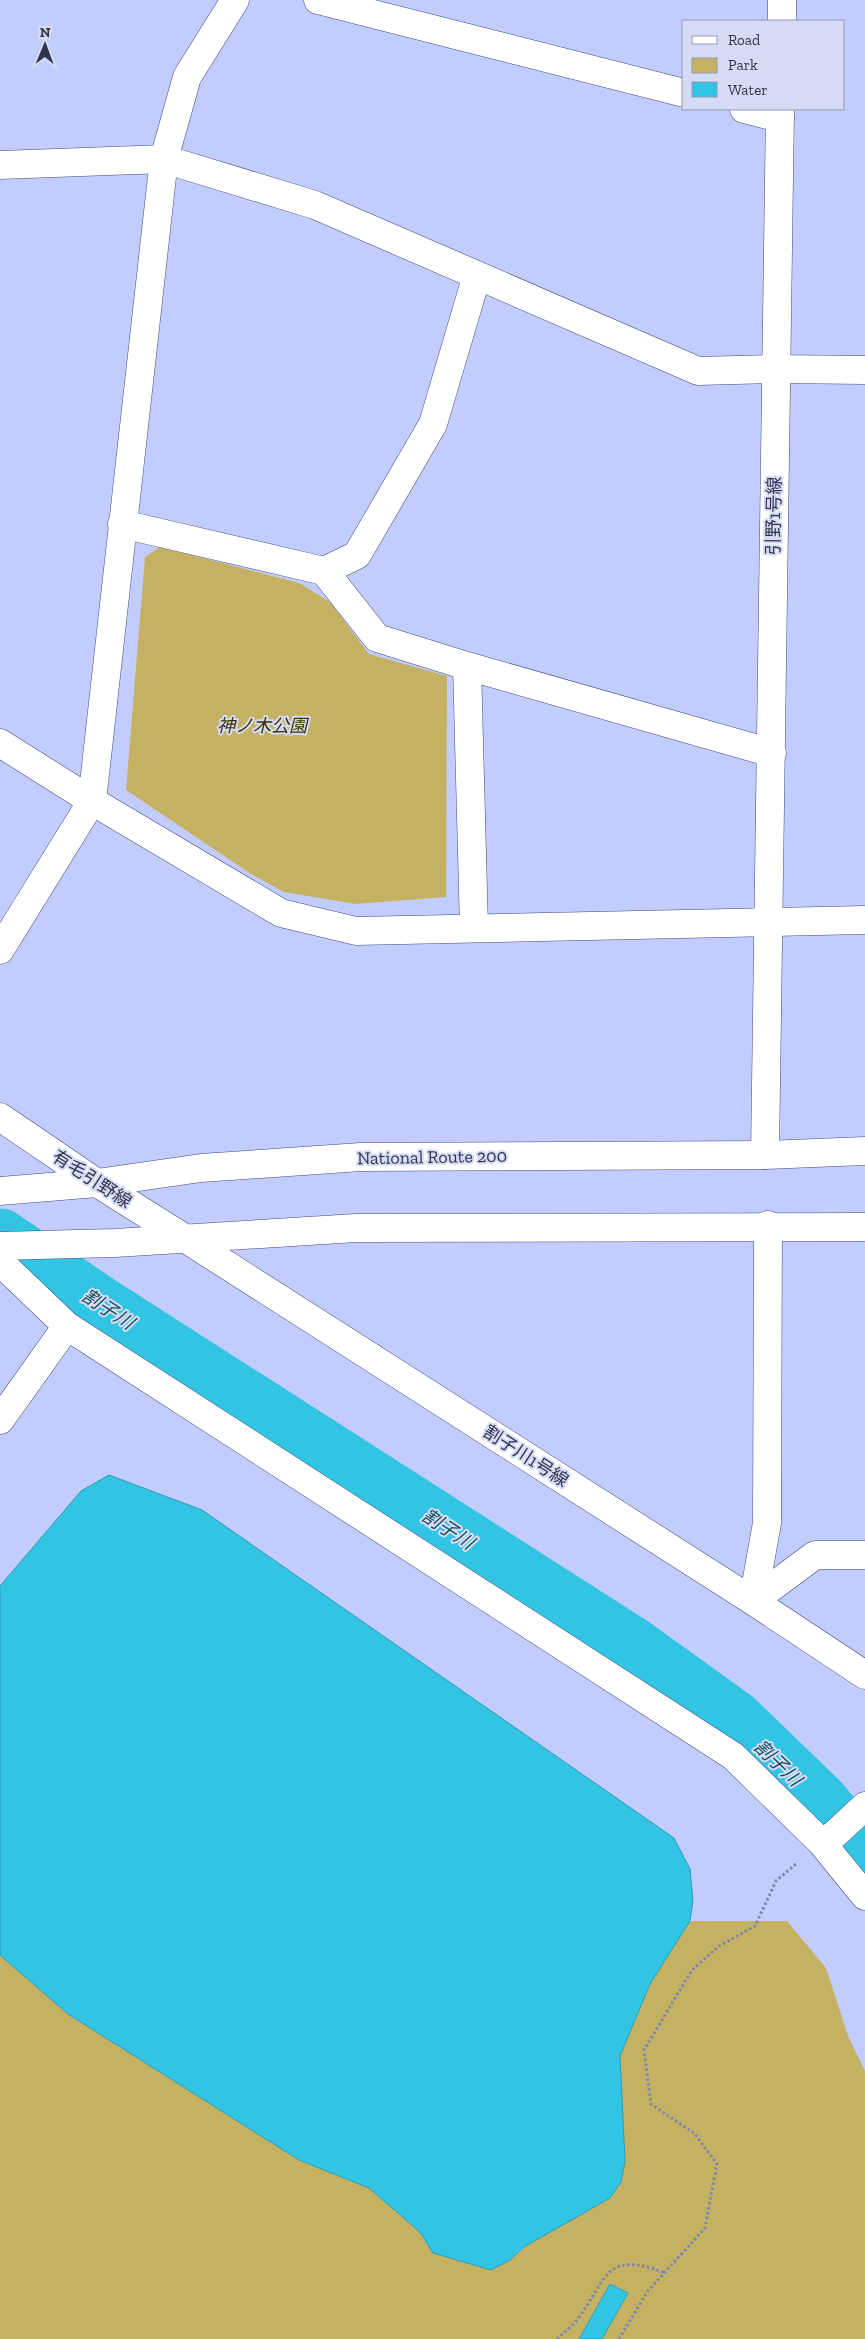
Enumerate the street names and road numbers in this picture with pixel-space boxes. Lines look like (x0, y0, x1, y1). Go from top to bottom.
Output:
street label: 引野1号線 (762, 476, 786, 556)
street label: 有毛引野線 (48, 1145, 136, 1213)
street label: National Route 200 (357, 1145, 507, 1169)
street label: 割子川1号線 (479, 1420, 573, 1492)

